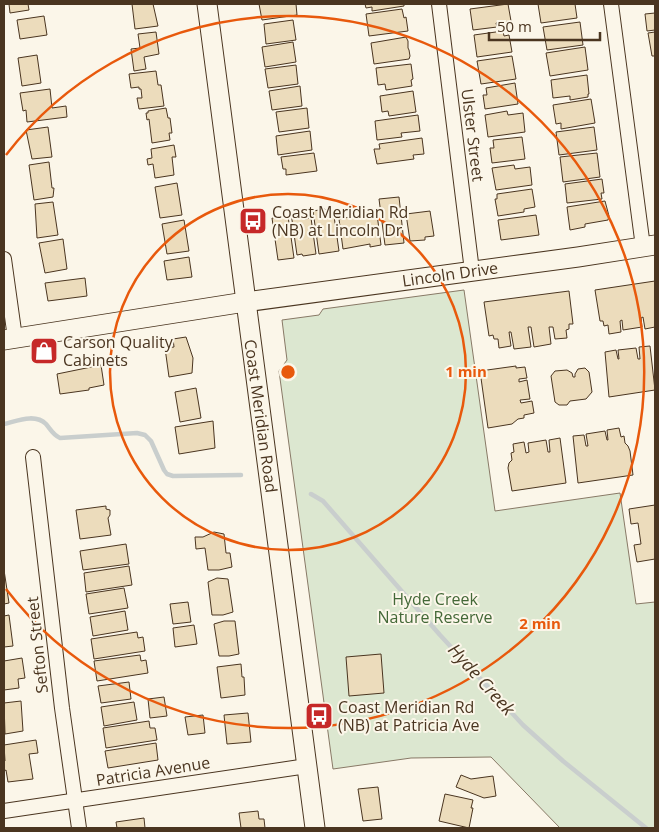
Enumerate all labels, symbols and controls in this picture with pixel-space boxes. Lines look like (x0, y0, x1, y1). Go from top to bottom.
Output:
scale bar (489, 10, 600, 42)
text: 50 m (497, 16, 532, 36)
street label: Ulster Street (456, 87, 490, 183)
place label: Coast Meridian Rd (NB) at Lincoln Dr (272, 201, 408, 241)
bus stop icon: Coast Meridian Rd (NB) at Lincoln Dr (238, 206, 268, 236)
street label: Lincoln Drive (401, 256, 499, 292)
place label: Carson Quality Cabinets (63, 331, 174, 371)
shop icon: Carson Quality Cabinets (29, 336, 59, 366)
street label: Coast Meridian Road (239, 338, 283, 494)
text: 1 min (445, 361, 487, 381)
centre of rings (279, 363, 297, 381)
park label: Hyde Creek Nature Reserve (377, 588, 493, 628)
street label: Sefton Street (21, 595, 53, 694)
text: 2 min (519, 613, 561, 633)
water label: Hyde Creek (443, 638, 521, 721)
place label: Coast Meridian Rd (NB) at Patricia Ave (338, 696, 479, 736)
bus stop icon: Coast Meridian Rd (NB) at Patricia Ave (304, 701, 334, 731)
street label: Patricia Avenue (94, 751, 212, 791)

